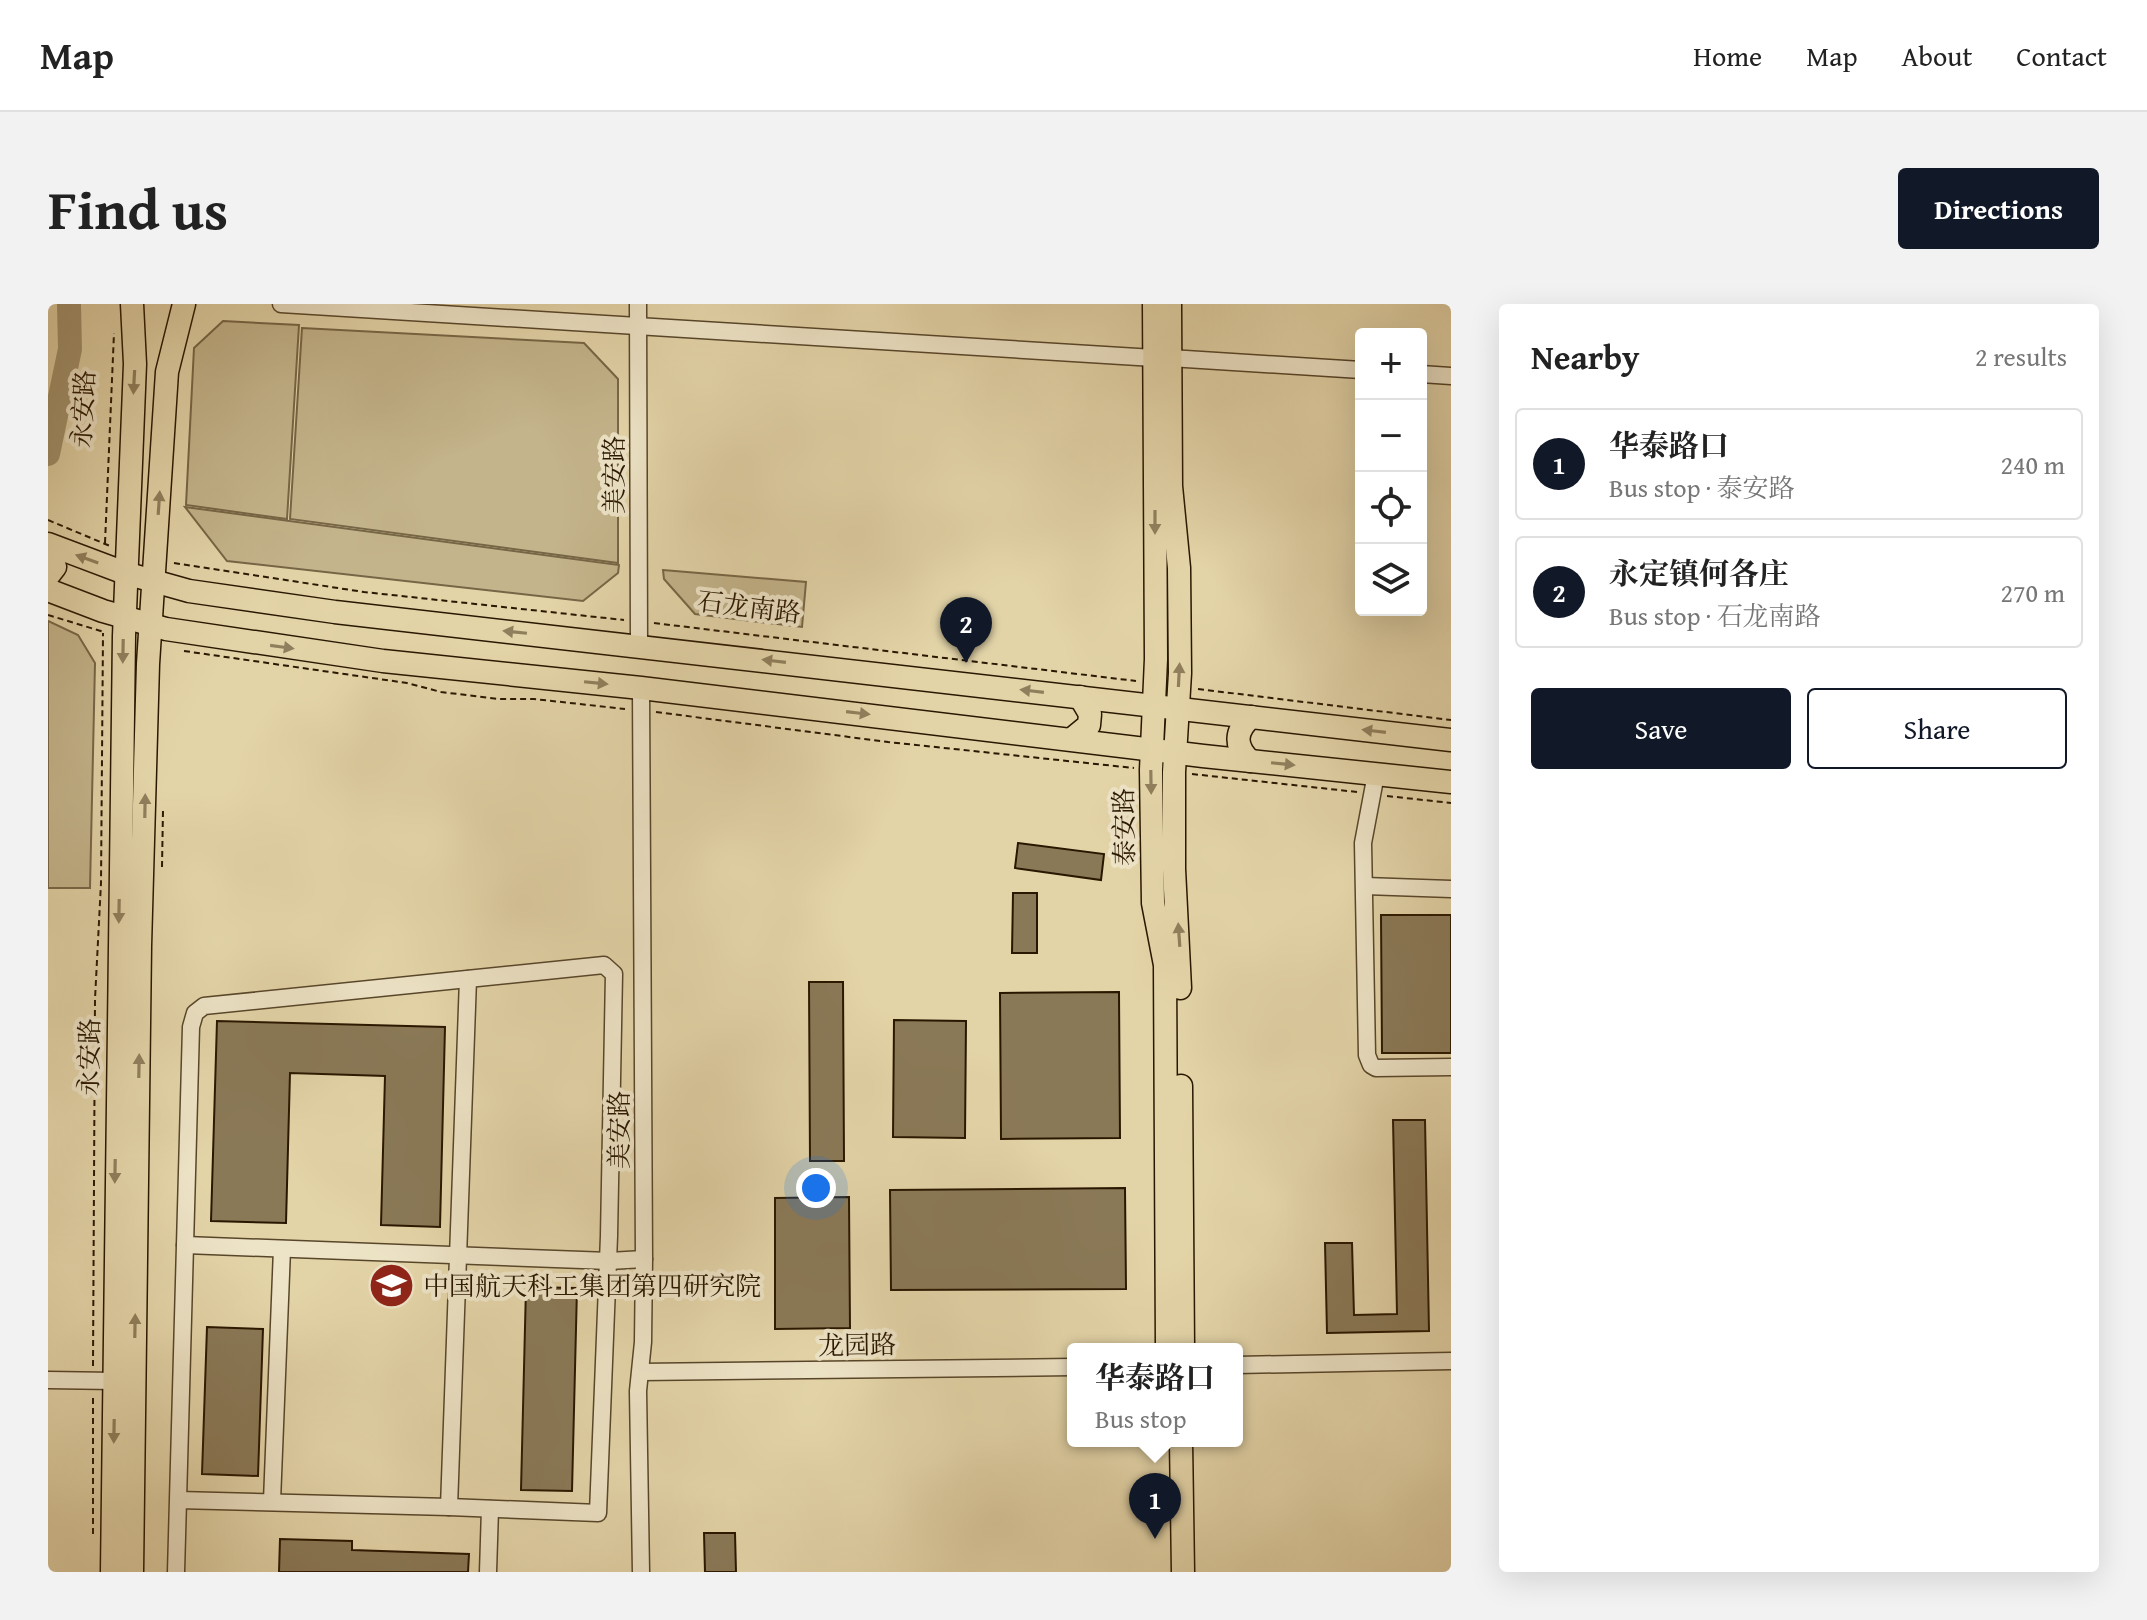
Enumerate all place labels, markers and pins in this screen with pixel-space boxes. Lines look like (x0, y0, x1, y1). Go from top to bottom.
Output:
pin: 2 (940, 597, 992, 663)
school or university icon: 中国航天科工集团第四研究院 (368, 1262, 416, 1310)
place label: 中国航天科工集团第四研究院 (423, 1266, 761, 1305)
pin: 1 (1129, 1473, 1181, 1539)

